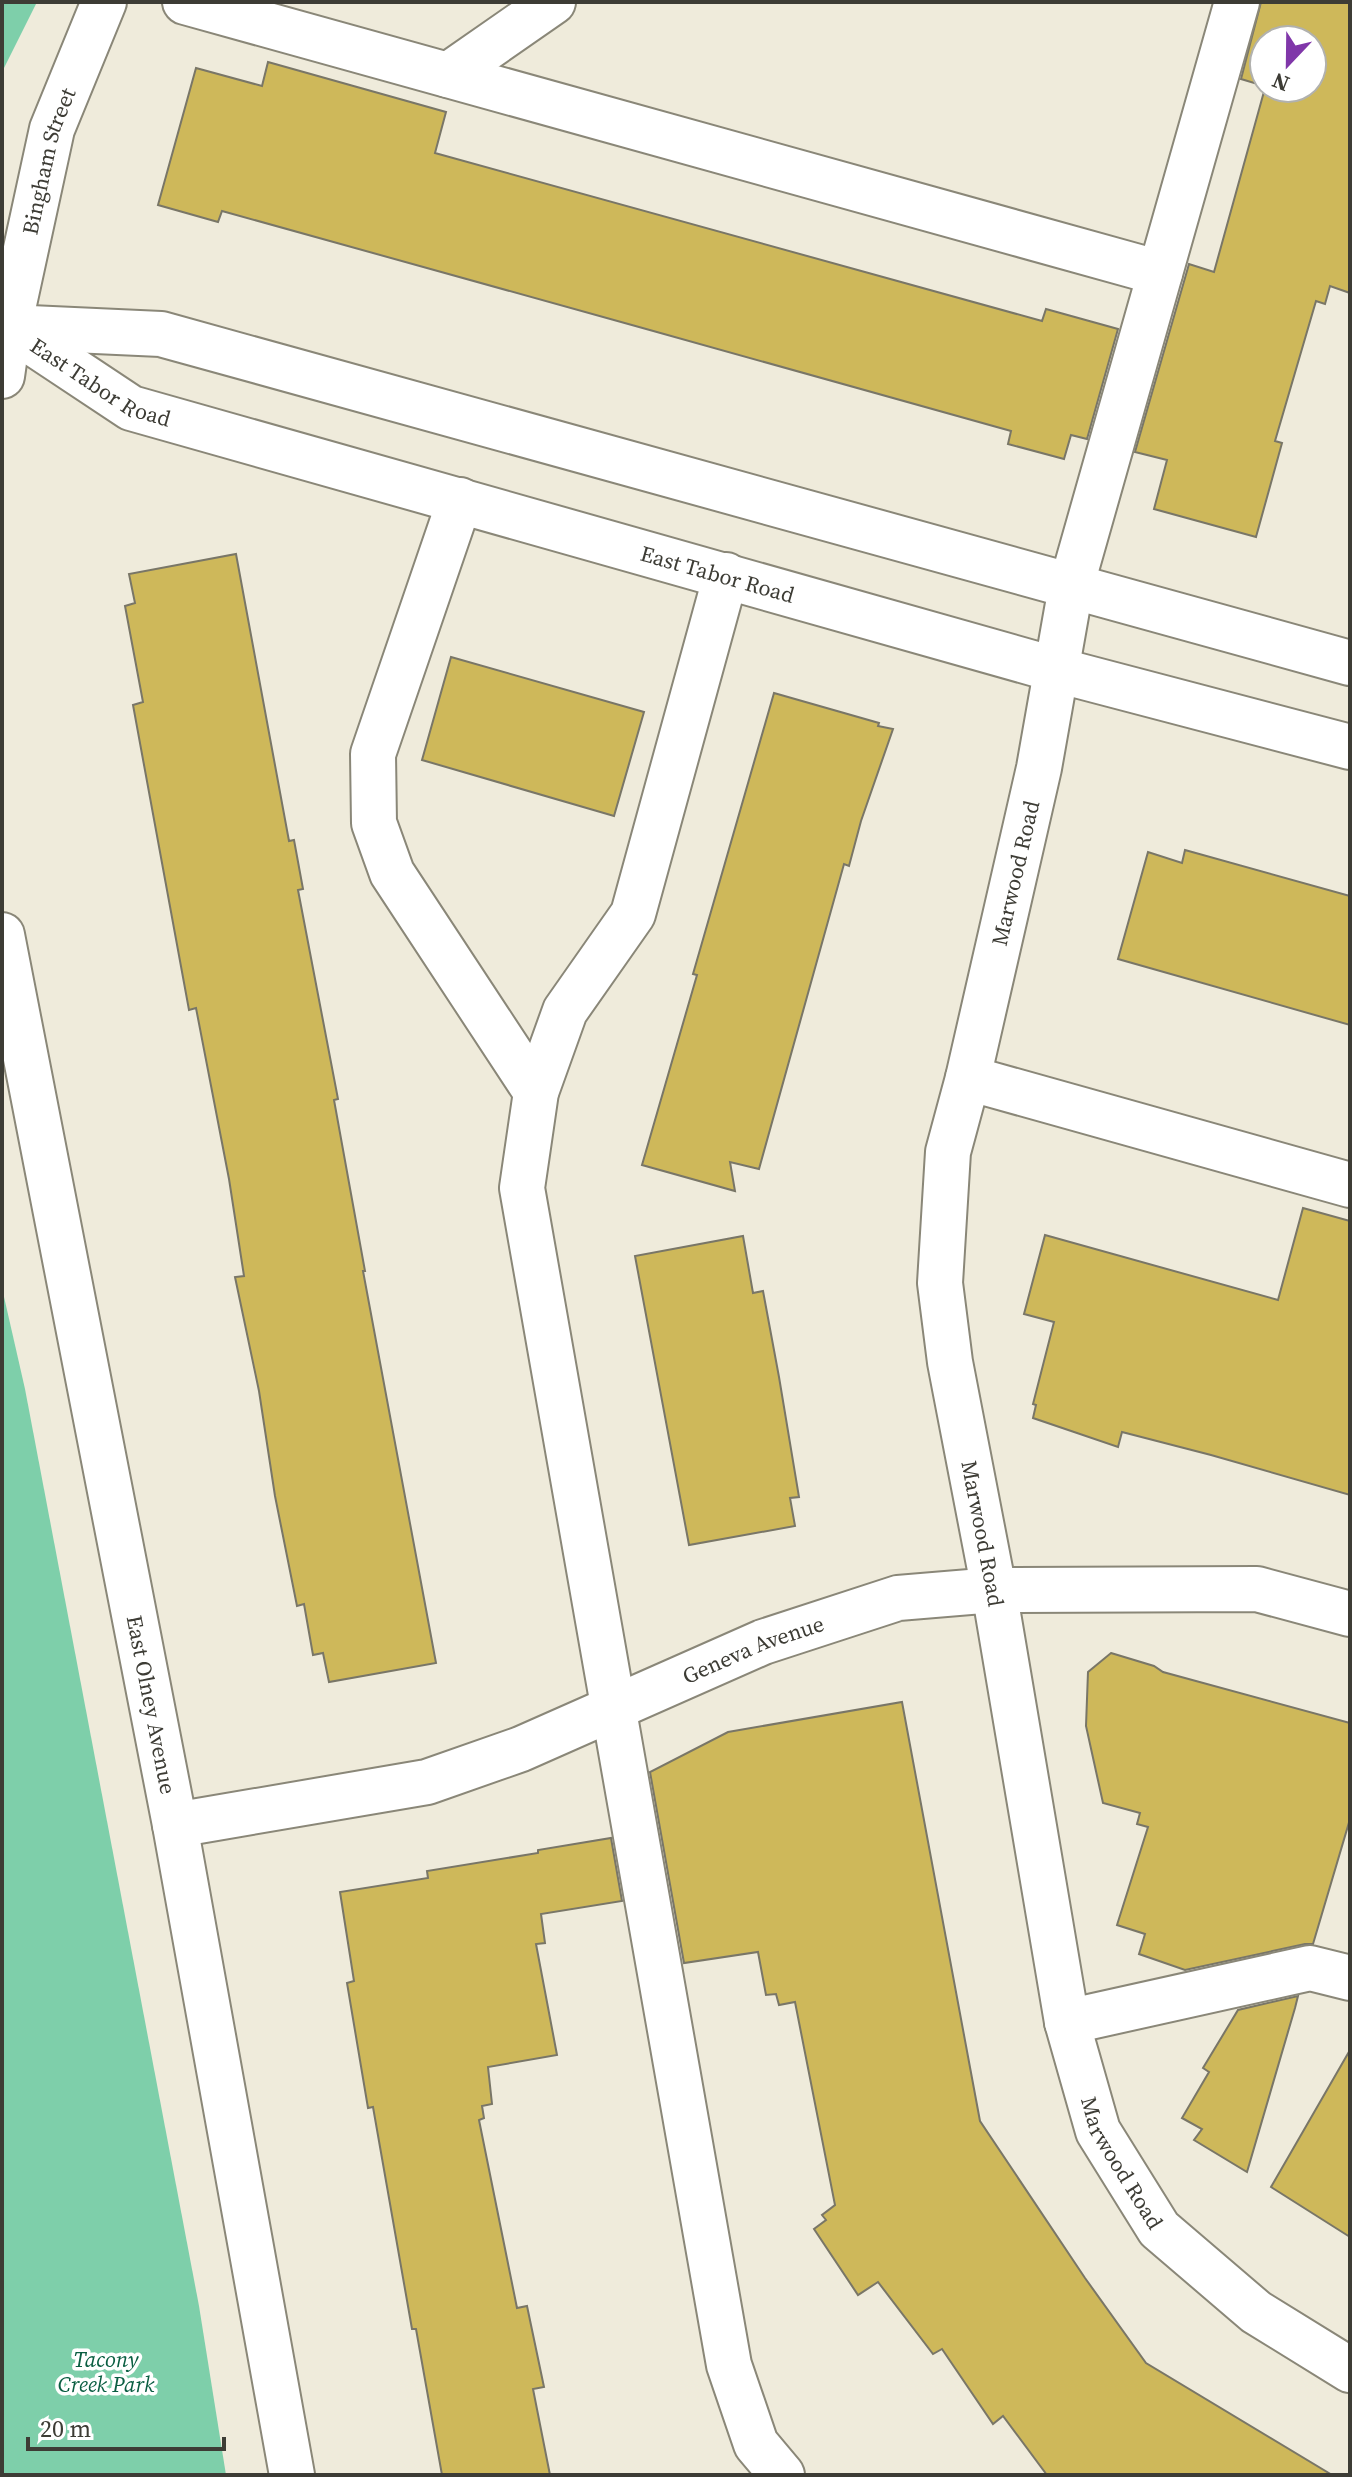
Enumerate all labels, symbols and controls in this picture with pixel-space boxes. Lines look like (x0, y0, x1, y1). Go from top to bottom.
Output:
north arrow (1248, 24, 1328, 104)
text: N (1267, 66, 1294, 99)
street label: Bingham Street (14, 82, 83, 237)
street label: East Tabor Road (25, 330, 175, 434)
street label: East Tabor Road (637, 538, 798, 610)
street label: Marwood Road (984, 797, 1046, 948)
street label: Marwood Road (954, 1458, 1012, 1609)
street label: Geneva Avenue (677, 1608, 828, 1691)
street label: East Olney Avenue (120, 1613, 184, 1797)
street label: Marwood Road (1074, 2093, 1171, 2235)
park label: Tacony Creek Park (58, 2344, 155, 2399)
scale bar (28, 2401, 224, 2451)
text: 20 m (40, 2412, 91, 2445)

